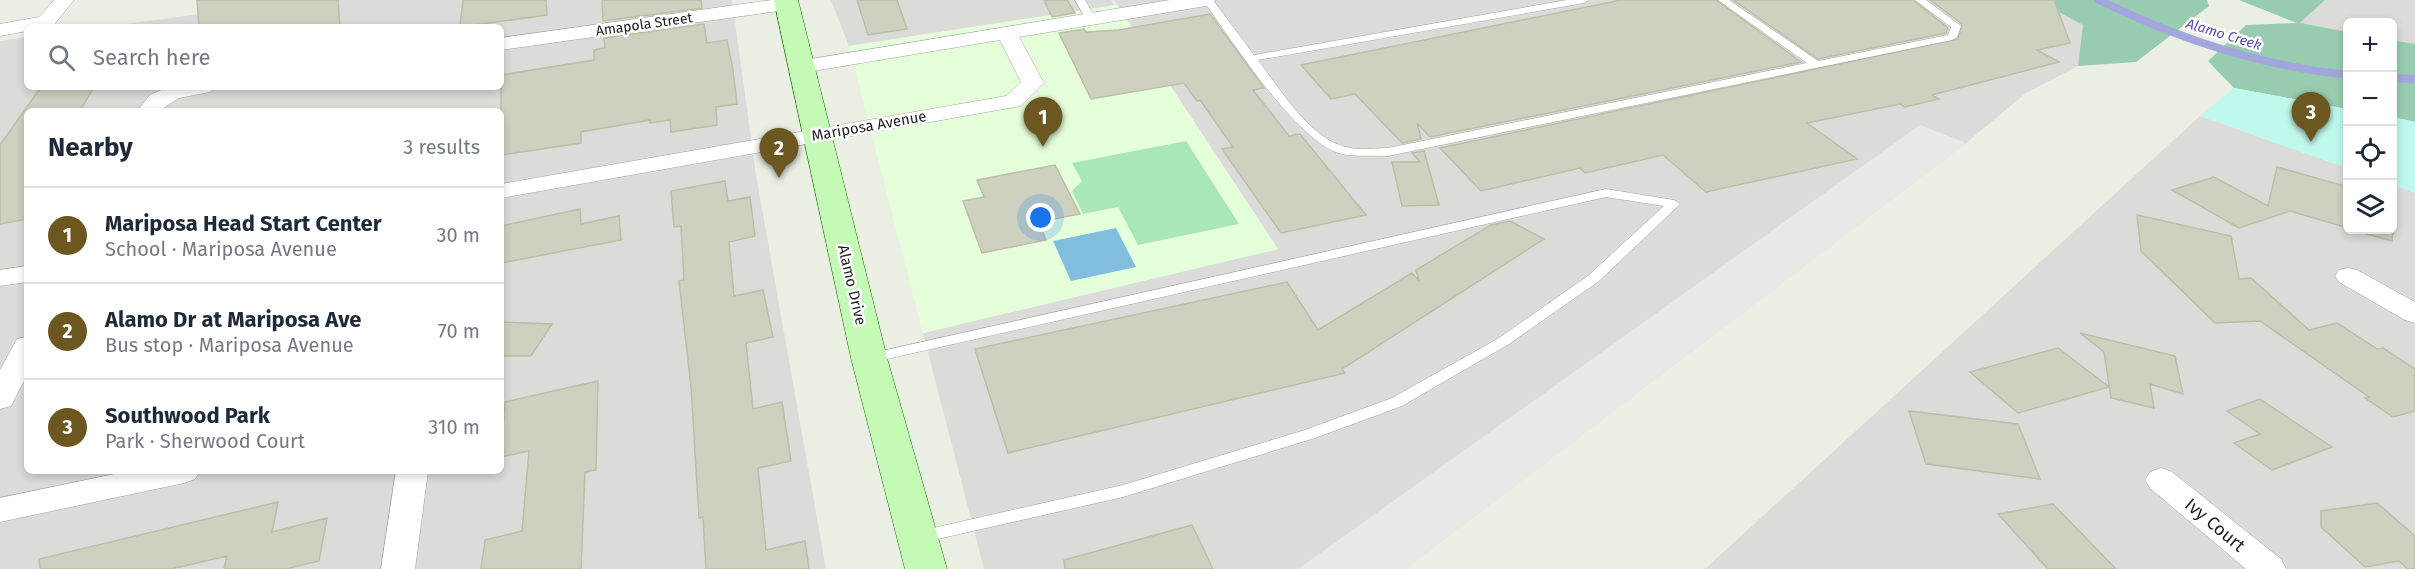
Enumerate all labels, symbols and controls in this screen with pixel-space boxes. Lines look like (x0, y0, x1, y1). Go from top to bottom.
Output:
street label: Amapola Street (595, 9, 694, 40)
water label: Alamo Creek (2183, 15, 2264, 54)
map controls (2343, 18, 2397, 234)
button: + (2343, 18, 2397, 72)
search box (24, 24, 504, 90)
icon: search (45, 41, 78, 74)
text: Search here (93, 44, 211, 71)
button: − (2343, 72, 2397, 126)
pin: 3 (2292, 92, 2330, 142)
pin: 1 (1024, 98, 1062, 147)
street label: Mariposa Avenue (810, 107, 928, 145)
button: locate (2343, 126, 2397, 180)
pin: 2 (760, 128, 798, 178)
text: Nearby (48, 132, 133, 163)
text: 3 results (403, 135, 480, 159)
button: layers (2343, 180, 2397, 234)
your location (1026, 203, 1055, 232)
text: Mariposa Head Start Center (105, 210, 382, 237)
text: 1 (63, 223, 72, 247)
text: 30 m (436, 223, 480, 247)
text: School · Mariposa Avenue (105, 237, 337, 261)
street label: Alamo Drive (834, 243, 870, 327)
text: Alamo Dr at Mariposa Ave (105, 306, 362, 333)
text: 2 (62, 319, 73, 343)
text: 70 m (438, 319, 480, 343)
text: Bus stop · Mariposa Avenue (105, 333, 354, 357)
text: Southwood Park (105, 402, 270, 429)
text: 3 (62, 415, 73, 439)
text: 310 m (428, 415, 480, 439)
text: Park · Sherwood Court (105, 429, 305, 453)
street label: Ivy Court (2180, 493, 2250, 557)

